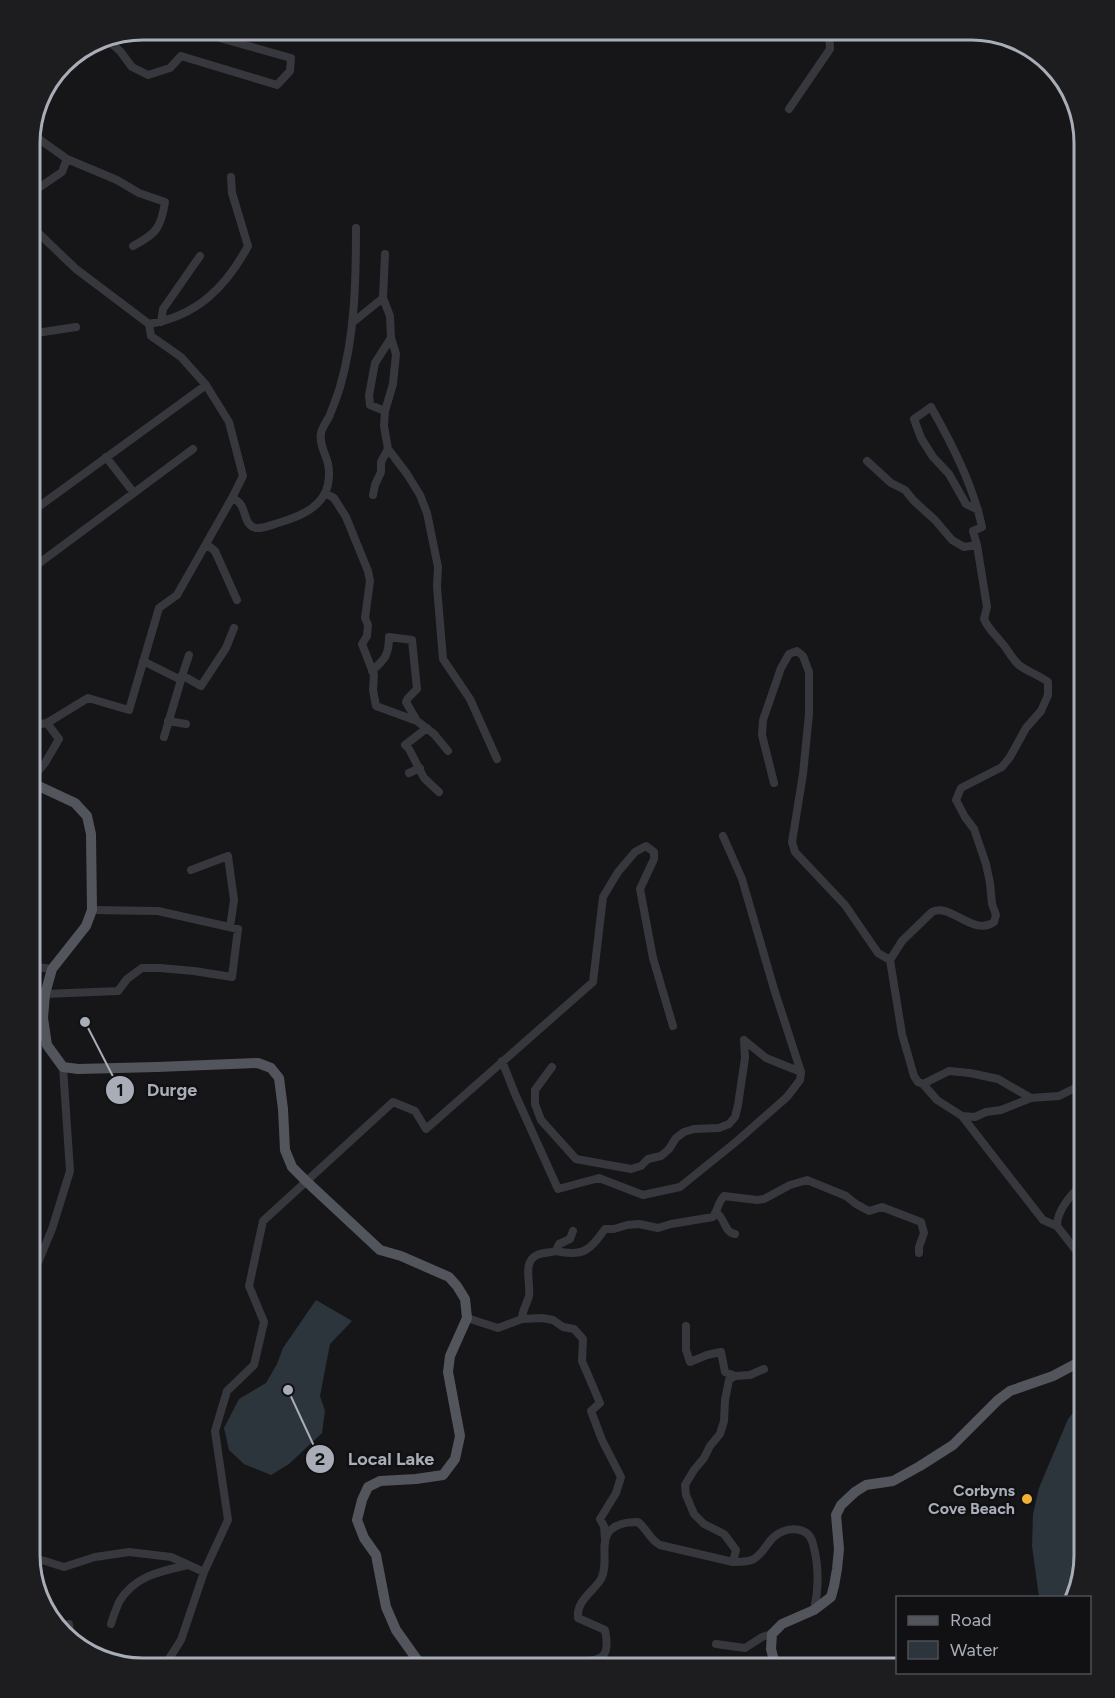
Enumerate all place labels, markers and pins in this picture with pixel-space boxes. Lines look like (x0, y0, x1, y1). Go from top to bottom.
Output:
callout: Durge (105, 1072, 210, 1108)
callout: Local Lake (305, 1441, 446, 1477)
place label: Corbyns Cove Beach (928, 1481, 1016, 1518)
marker: Corbyns Cove Beach (1020, 1492, 1034, 1506)

